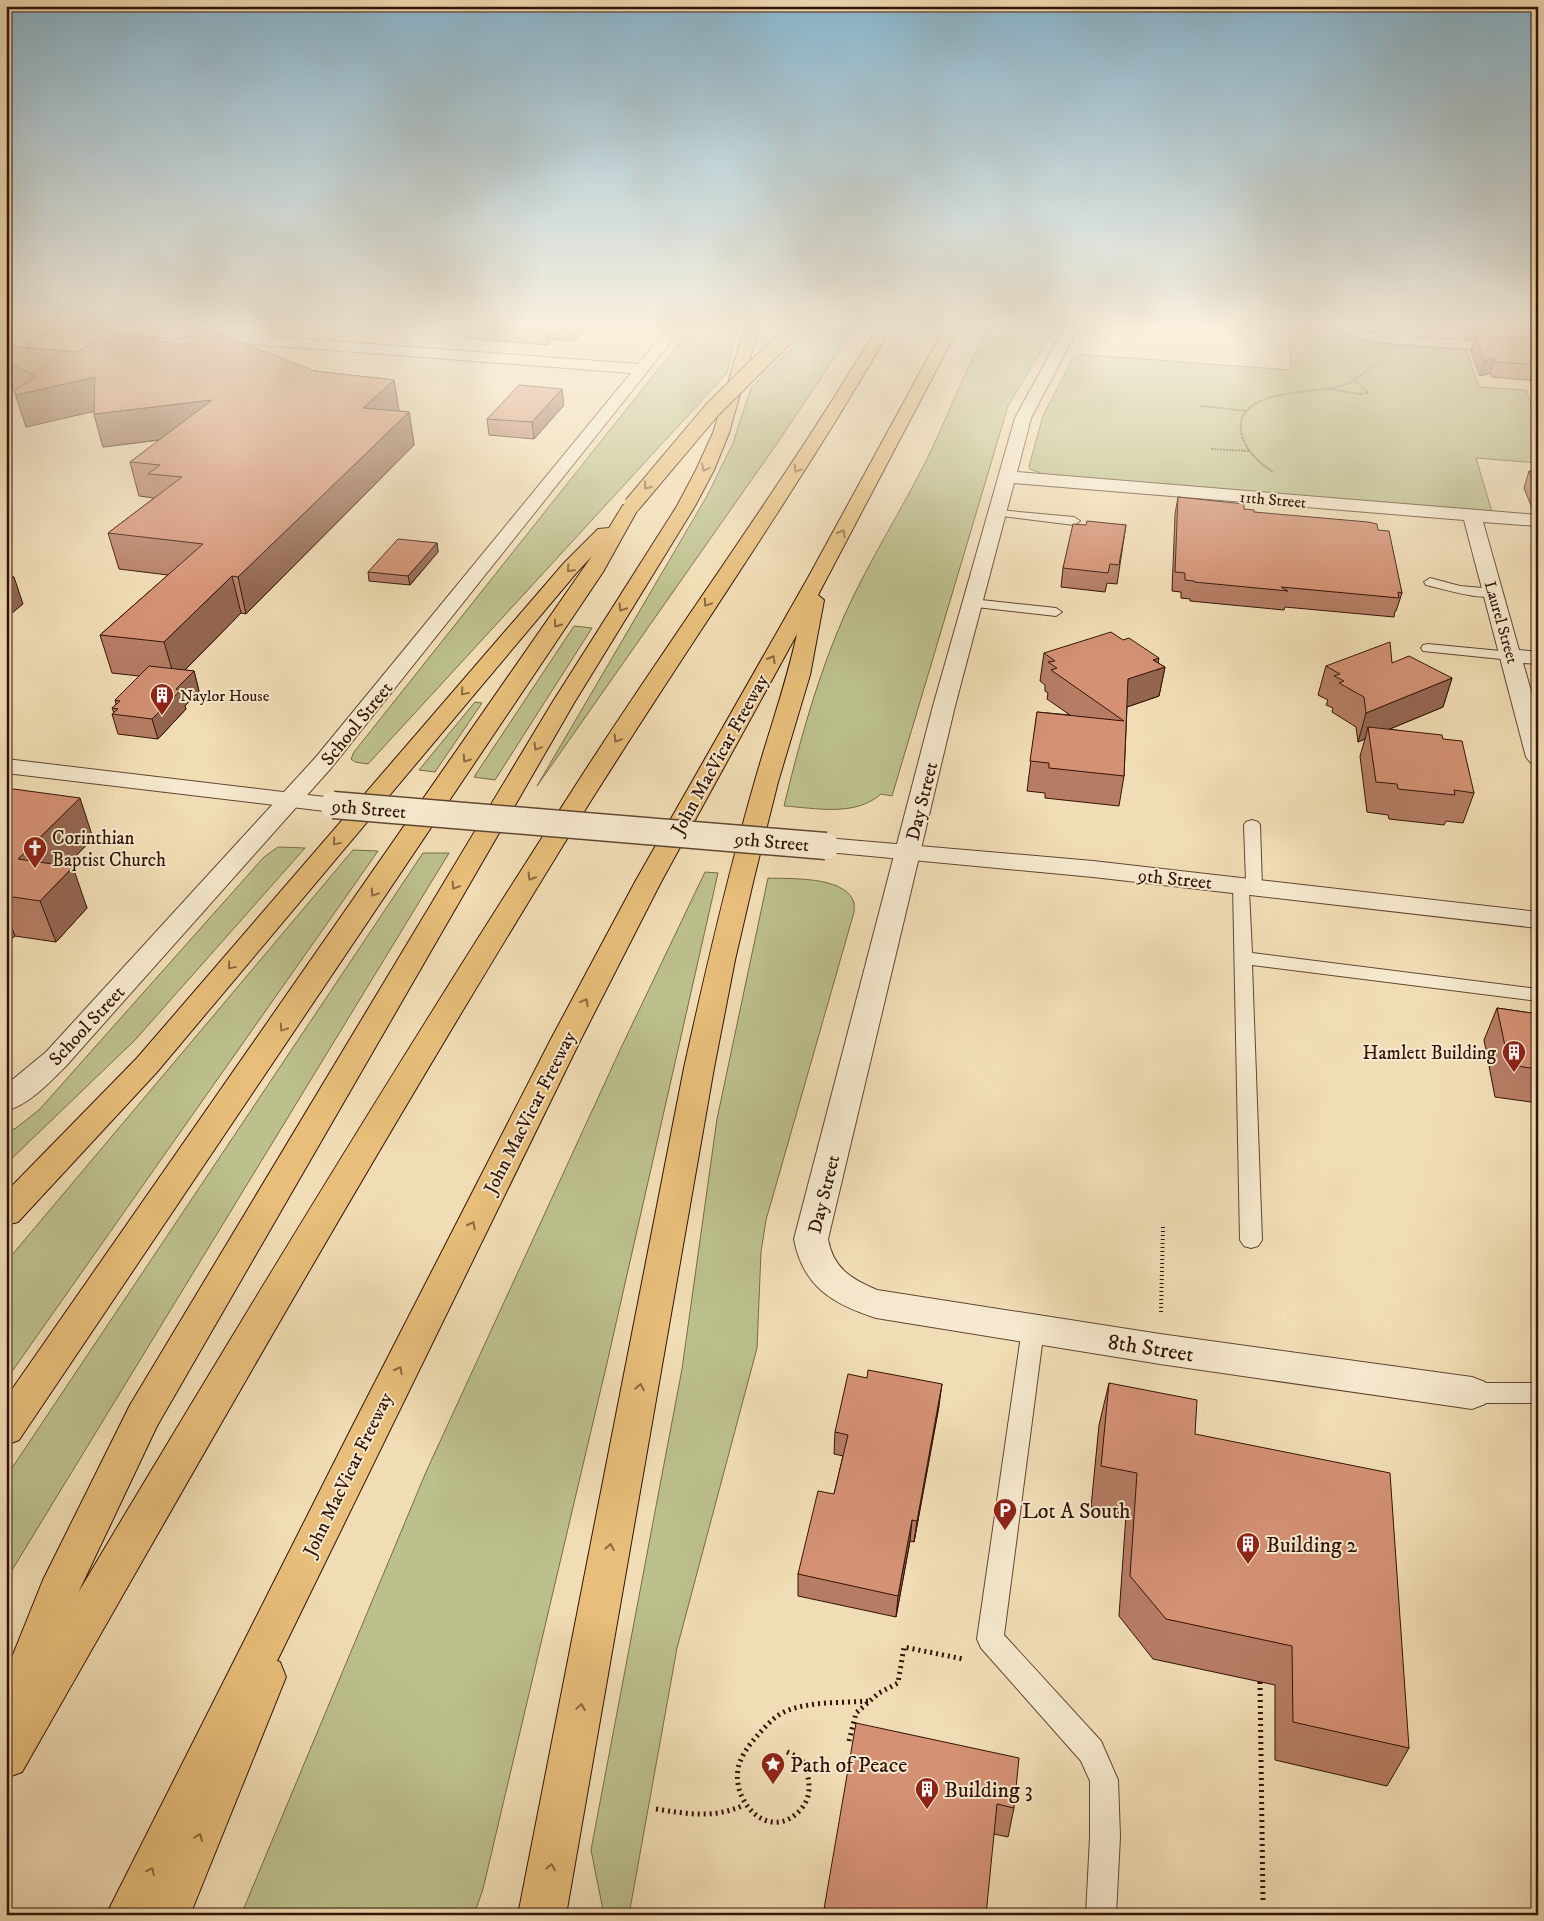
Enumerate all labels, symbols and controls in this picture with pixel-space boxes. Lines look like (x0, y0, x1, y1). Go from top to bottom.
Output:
one-way arrow (701, 463, 711, 472)
one-way arrow (794, 463, 803, 472)
one-way arrow (644, 480, 653, 490)
street label: 11th Street (1239, 487, 1307, 513)
one-way arrow (836, 529, 846, 538)
one-way arrow (567, 563, 576, 572)
street label: Laurel Street (1480, 579, 1522, 666)
one-way arrow (703, 598, 713, 607)
one-way arrow (619, 603, 629, 612)
one-way arrow (554, 619, 563, 628)
one-way arrow (766, 656, 776, 665)
street label: John MacVicar Freeway (666, 670, 774, 841)
street label: School Street (316, 677, 398, 770)
building icon: Naylor House (149, 682, 175, 716)
place label: Naylor House (180, 686, 270, 706)
one-way arrow (462, 686, 470, 695)
one-way arrow (614, 734, 624, 743)
one-way arrow (534, 741, 544, 750)
one-way arrow (463, 753, 472, 763)
street label: Day Street (902, 760, 943, 843)
street label: 9th Street (330, 795, 407, 824)
place label: Corinthian Baptist Church (52, 827, 166, 872)
street label: 9th Street (733, 828, 810, 857)
church icon: Corinthian Baptist Church (22, 835, 48, 869)
one-way arrow (333, 837, 342, 846)
street label: 9th Street (1136, 864, 1213, 895)
one-way arrow (528, 871, 537, 881)
one-way arrow (451, 881, 461, 890)
one-way arrow (371, 887, 380, 897)
one-way arrow (228, 960, 237, 969)
street label: School Street (44, 981, 130, 1071)
one-way arrow (579, 998, 589, 1007)
one-way arrow (279, 1022, 289, 1031)
street label: John MacVicar Freeway (478, 1027, 582, 1200)
building icon: Hamlett Building (1501, 1039, 1527, 1073)
place label: Hamlett Building (1363, 1042, 1497, 1065)
street label: Day Street (804, 1153, 845, 1236)
one-way arrow (466, 1221, 476, 1230)
street label: 8th Street (1106, 1328, 1196, 1369)
one-way arrow (393, 1366, 403, 1375)
one-way arrow (634, 1383, 644, 1392)
street label: John MacVicar Freeway (298, 1388, 399, 1562)
parking icon: Lot A South (992, 1497, 1018, 1531)
place label: Lot A South (1022, 1498, 1131, 1525)
building icon: Building 2 (1235, 1531, 1261, 1565)
place label: Building 2 (1266, 1532, 1357, 1559)
one-way arrow (605, 1543, 615, 1552)
one-way arrow (575, 1703, 585, 1711)
place icon: Path of Peace (760, 1751, 786, 1785)
place label: Path of Peace (790, 1752, 907, 1779)
building icon: Building 3 (914, 1776, 940, 1810)
place label: Building 3 (944, 1777, 1033, 1804)
one-way arrow (192, 1833, 203, 1842)
one-way arrow (546, 1862, 556, 1871)
one-way arrow (144, 1867, 155, 1876)

